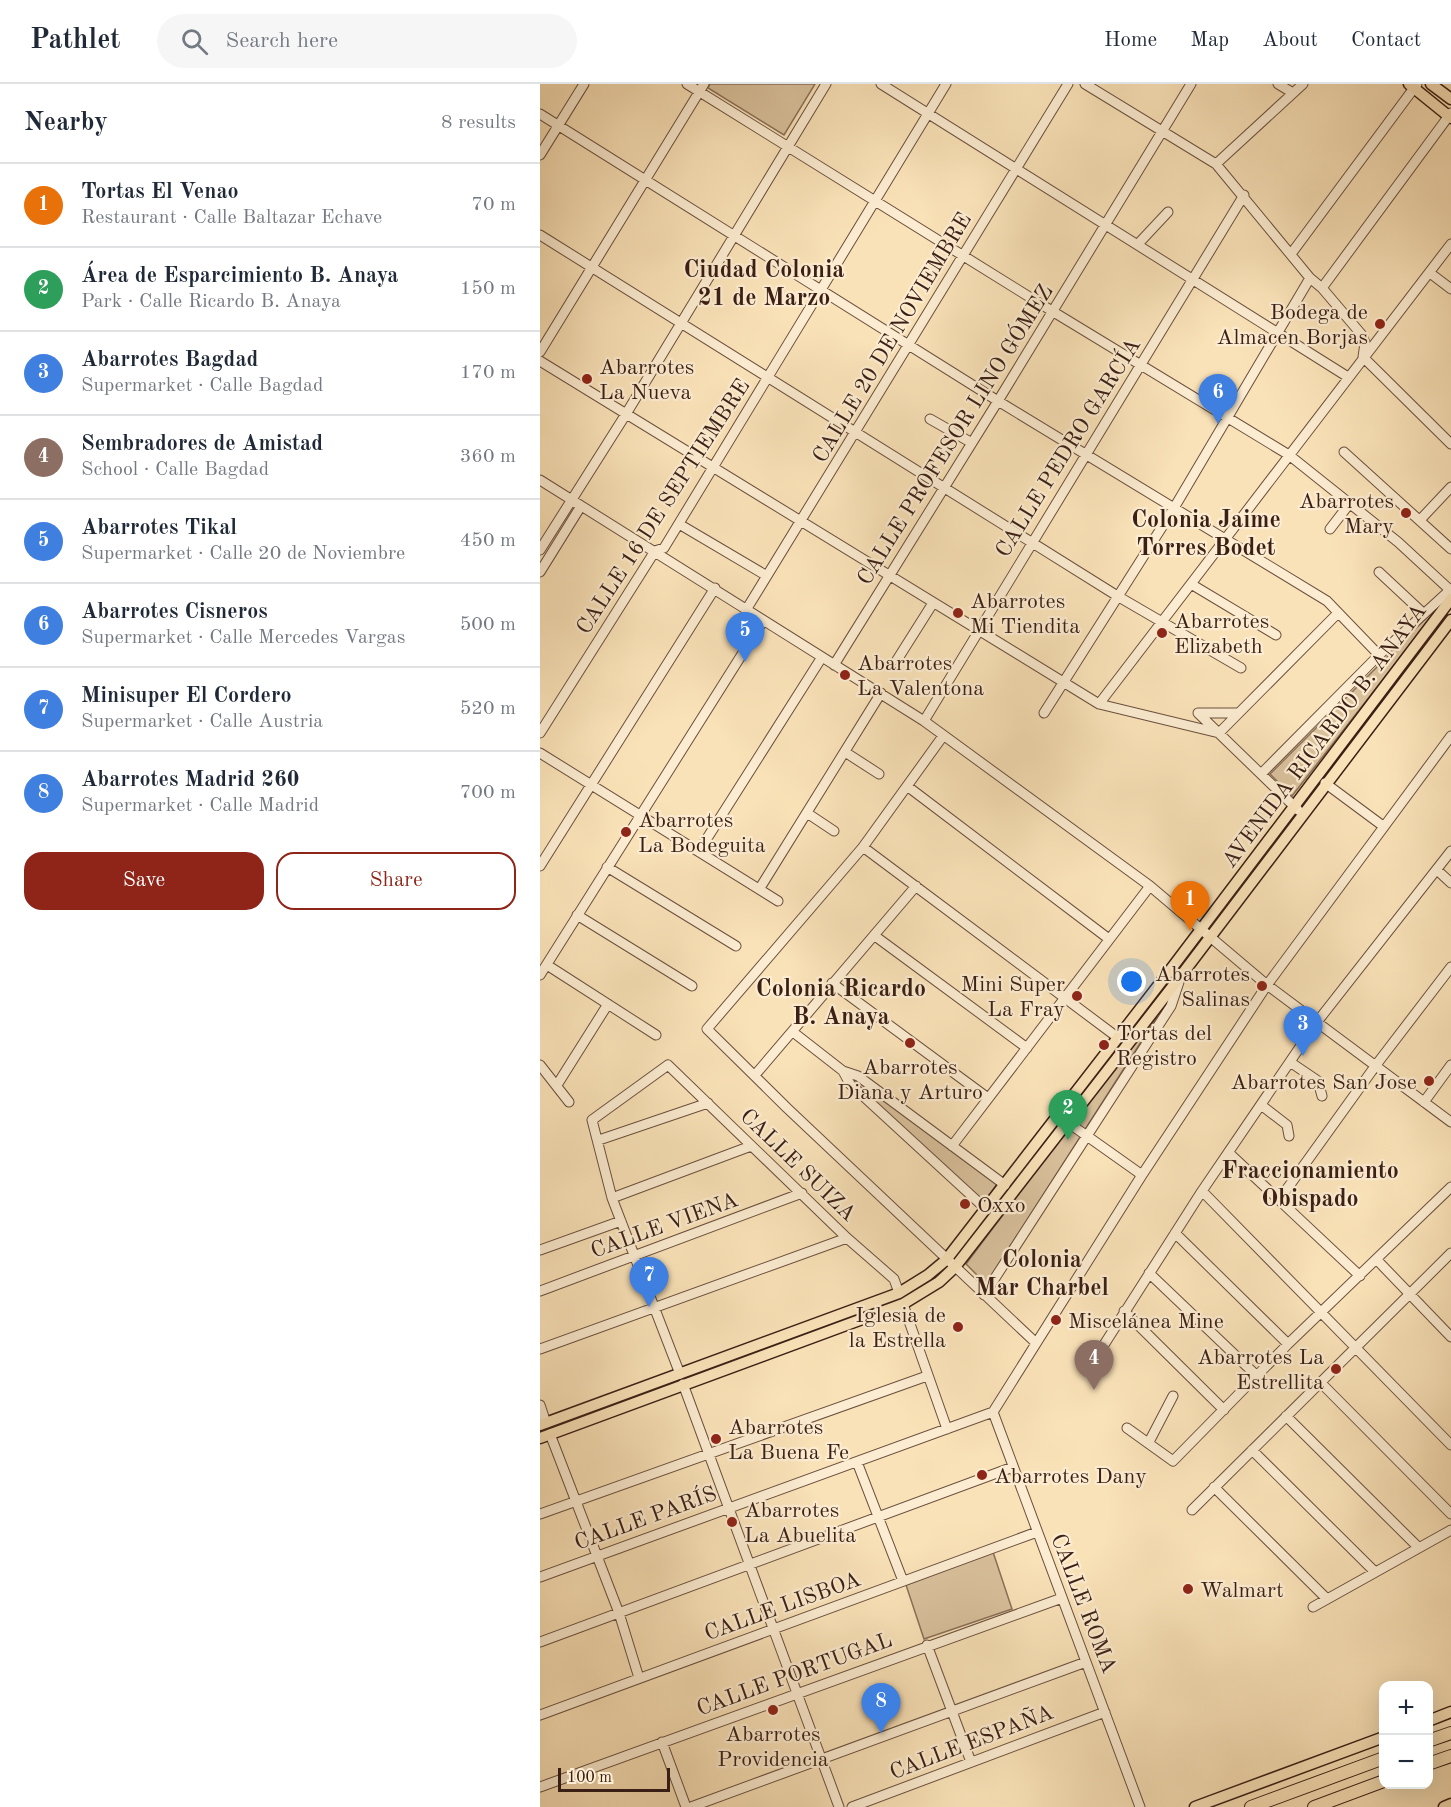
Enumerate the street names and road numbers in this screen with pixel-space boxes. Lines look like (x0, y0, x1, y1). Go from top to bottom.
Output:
street label: CALLE 20 DE NOVIEMBRE (809, 209, 976, 467)
street label: CALLE PROFESOR LINO GÓMEZ (850, 279, 1058, 589)
street label: CALLE PEDRO GARCÍA (990, 333, 1145, 561)
street label: CALLE 16 DE SEPTIEMBRE (573, 376, 754, 639)
street label: AVENIDA RICARDO B. ANAYA (1218, 600, 1431, 872)
street label: CALLE SUIZA (736, 1105, 860, 1226)
street label: CALLE VIENA (588, 1189, 741, 1263)
street label: CALLE PARÍS (571, 1480, 720, 1555)
street label: CALLE ROMA (1046, 1531, 1120, 1677)
street label: CALLE LISBOA (702, 1568, 864, 1645)
street label: CALLE PORTUGAL (694, 1629, 895, 1720)
street label: CALLE ESPAÑA (885, 1698, 1057, 1784)

